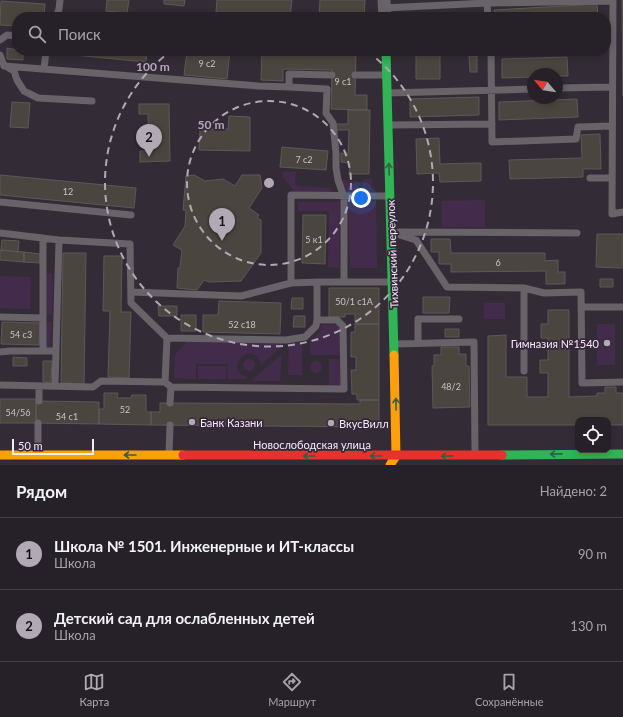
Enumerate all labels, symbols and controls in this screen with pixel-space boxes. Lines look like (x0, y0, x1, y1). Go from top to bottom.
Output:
search box (12, 12, 611, 56)
icon: search (26, 23, 48, 45)
text: Поиск (58, 25, 101, 43)
house number: 9 с2 (198, 58, 216, 69)
text: 100 m (136, 59, 170, 74)
north arrow (527, 68, 563, 104)
house number: 9 с1 (334, 76, 352, 87)
text: 50 m (198, 117, 224, 132)
pin: 2 (136, 124, 162, 157)
house number: 7 с2 (295, 154, 313, 165)
one-way arrow (386, 163, 393, 176)
centre of rings (262, 176, 276, 190)
house number: 12 (63, 186, 73, 197)
your location (351, 188, 371, 208)
street label: Тихвинский переулок (384, 199, 400, 309)
pin: 1 (209, 208, 235, 241)
house number: 5 к1 (305, 234, 323, 245)
house number: 6 (495, 257, 501, 268)
house number: 50/1 с1А (335, 296, 374, 307)
house number: 52 с18 (228, 319, 256, 330)
house number: 54 с3 (10, 329, 32, 340)
place label: Гимназия №1540 (511, 337, 600, 350)
marker: Гимназия №1540 (602, 338, 612, 348)
house number: 48/2 (441, 381, 461, 392)
one-way arrow (392, 398, 400, 411)
house number: 52 (120, 404, 130, 415)
house number: 54/56 (6, 407, 30, 418)
house number: 54 с1 (56, 411, 78, 422)
place label: Банк Казани (200, 416, 263, 429)
marker: Банк Казани (187, 417, 197, 427)
place label: ВкусВилл (339, 417, 389, 430)
map controls (575, 417, 611, 453)
button: locate (575, 417, 611, 453)
marker: ВкусВилл (326, 418, 336, 428)
scale bar (12, 437, 94, 456)
street label: Новослободская улица (253, 438, 371, 451)
text: 50 m (18, 439, 43, 452)
one-way arrow (124, 451, 137, 459)
one-way arrow (550, 451, 563, 458)
one-way arrow (303, 452, 316, 459)
one-way arrow (370, 452, 383, 460)
one-way arrow (441, 452, 454, 460)
text: Рядом (16, 481, 67, 502)
text: Найдено: 2 (540, 483, 607, 499)
text: Школа № 1501. Инженерные и ИТ-классы (54, 537, 354, 555)
text: 1 (25, 546, 33, 562)
text: 90 m (578, 546, 607, 562)
text: Школа (54, 555, 96, 571)
text: Детский сад для ослабленных детей (54, 609, 315, 627)
text: 2 (25, 618, 33, 634)
text: 130 m (570, 618, 607, 634)
text: Школа (54, 627, 96, 643)
tab: Карта (79, 671, 109, 708)
tab: Маршрут (268, 671, 316, 708)
tab: Сохранённые (475, 671, 544, 708)

